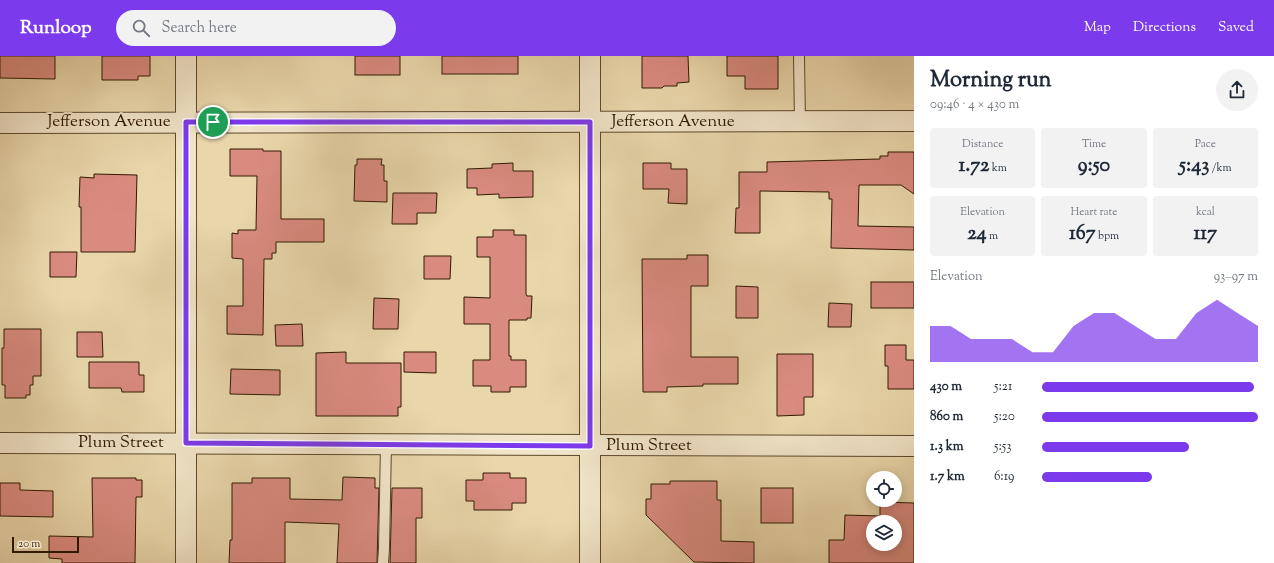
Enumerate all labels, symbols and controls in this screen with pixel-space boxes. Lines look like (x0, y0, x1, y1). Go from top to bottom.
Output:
search box (116, 10, 396, 46)
text: Runloop (20, 15, 92, 42)
icon: search (130, 17, 152, 39)
text: Search here (162, 18, 237, 39)
text: Map (1084, 18, 1111, 38)
text: Directions (1133, 18, 1196, 38)
text: Saved (1218, 18, 1254, 38)
text: Morning run (930, 65, 1052, 97)
button: share (1216, 69, 1258, 111)
text: 09:46 · 4 × 430 m (930, 96, 1019, 114)
pin (196, 105, 230, 139)
street label: Jefferson Avenue (46, 110, 171, 134)
street label: Jefferson Avenue (610, 110, 735, 134)
icon: arrive (202, 111, 224, 133)
text: Distance (962, 136, 1003, 152)
text: Time (1082, 136, 1106, 152)
text: Pace (1195, 136, 1216, 152)
text: 1.72 (958, 152, 989, 181)
text: 9:50 (1078, 152, 1110, 181)
text: 5:43 (1179, 152, 1209, 181)
text: km (989, 160, 1007, 176)
text: /km (1209, 160, 1232, 176)
text: Elevation (960, 204, 1005, 220)
text: Heart rate (1071, 204, 1117, 220)
text: kcal (1196, 204, 1215, 220)
text: 24 (967, 220, 987, 249)
text: 167 (1069, 220, 1096, 249)
text: 117 (1194, 220, 1217, 249)
text: m (987, 228, 998, 244)
text: bpm (1096, 228, 1119, 244)
text: Elevation (930, 268, 983, 286)
text: 93–97 m (1214, 268, 1258, 286)
text: 430 m (930, 378, 962, 396)
text: 5:21 (994, 378, 1012, 396)
text: 860 m (930, 408, 963, 426)
text: 5:20 (994, 408, 1015, 426)
street label: Plum Street (78, 431, 164, 455)
street label: Plum Street (606, 434, 692, 458)
text: 1.3 km (930, 438, 964, 456)
text: 5:53 (994, 438, 1012, 456)
text: 1.7 km (930, 468, 965, 486)
text: 6:19 (994, 468, 1014, 486)
map controls (866, 471, 902, 551)
button: locate (866, 471, 902, 507)
button: layers (866, 515, 902, 551)
scale bar (12, 535, 79, 554)
text: 20 m (18, 536, 40, 552)

